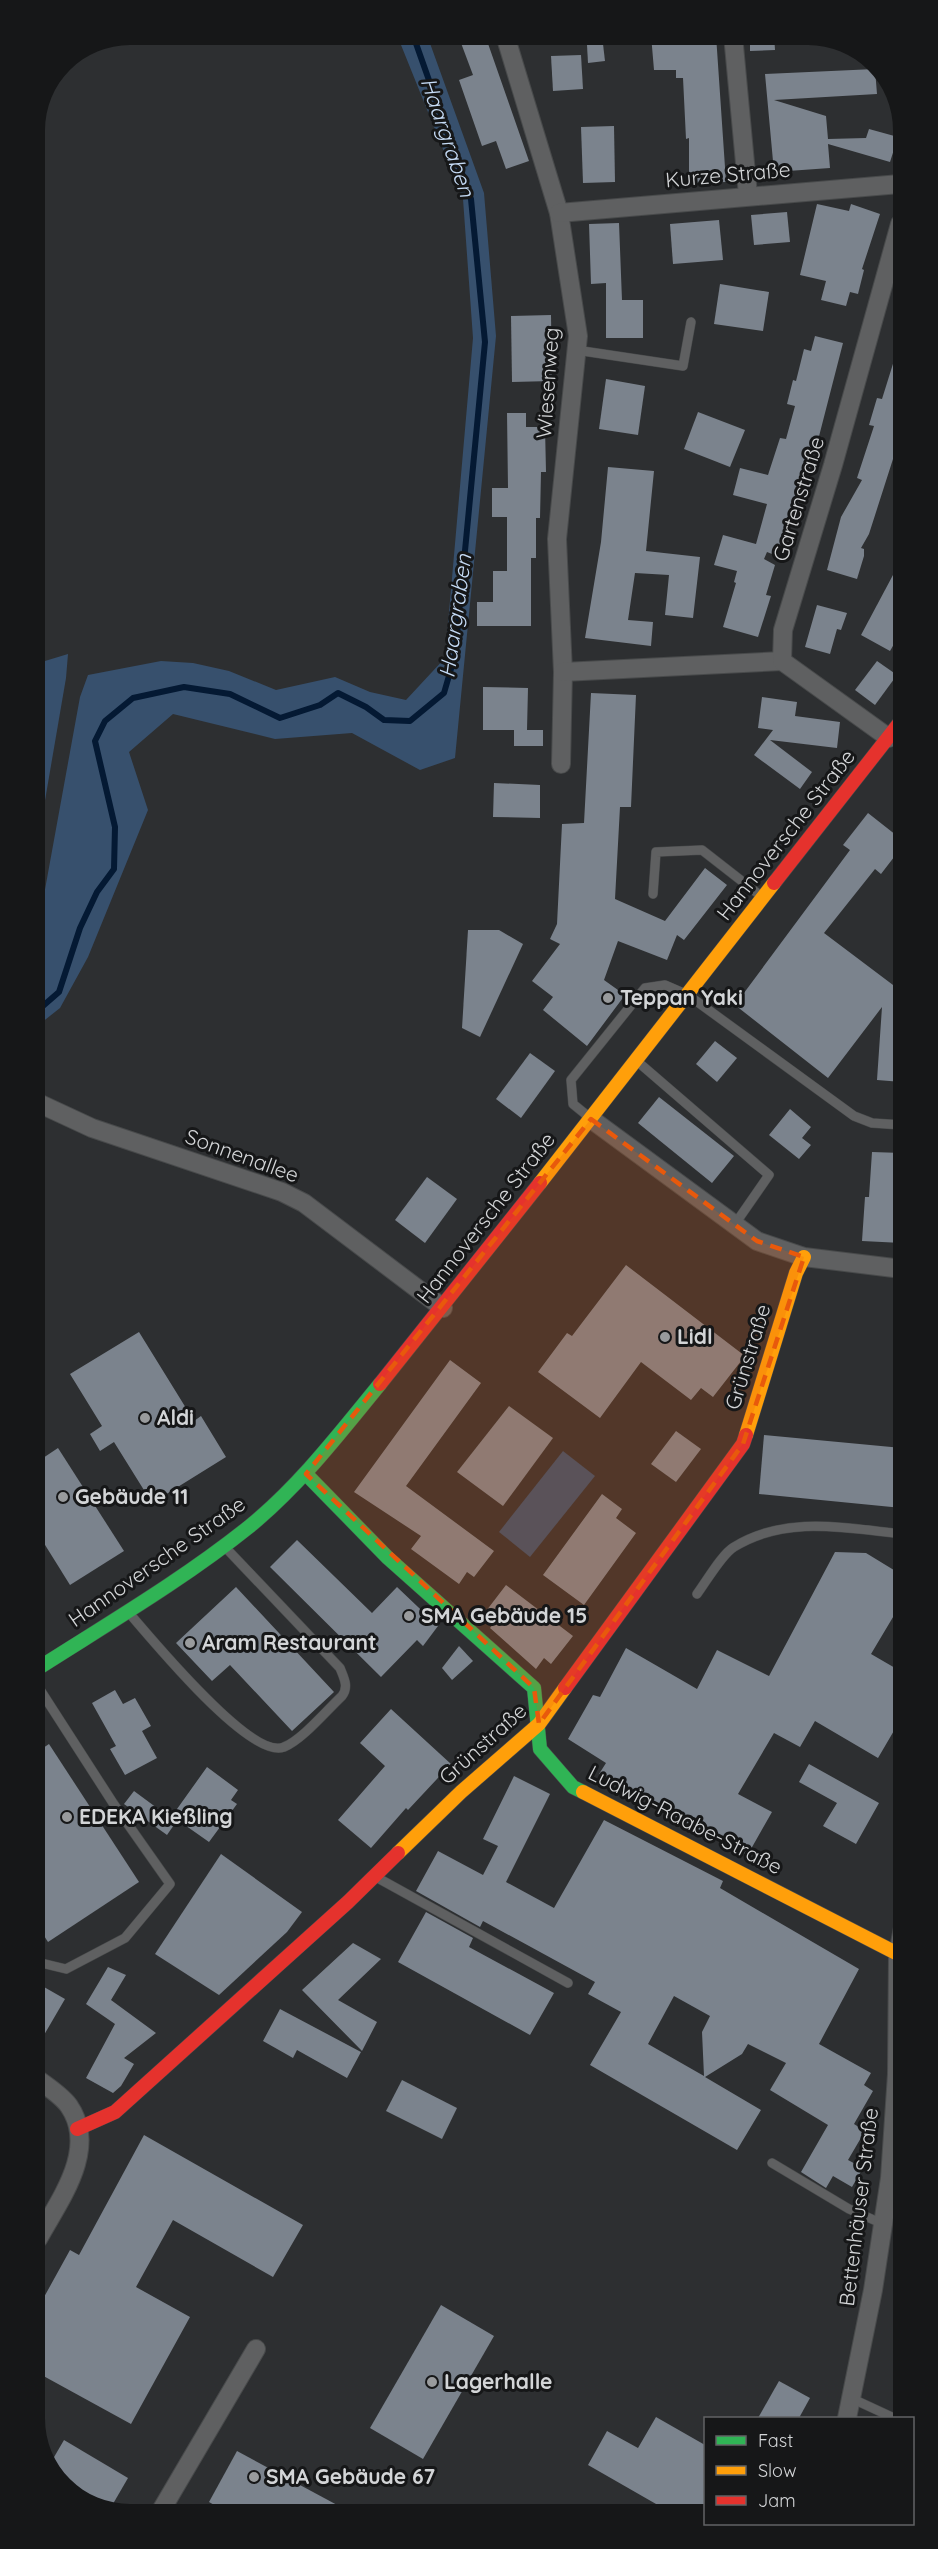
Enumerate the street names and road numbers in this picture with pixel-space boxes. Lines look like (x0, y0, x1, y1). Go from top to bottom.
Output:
street label: Kurze Straße (664, 156, 792, 192)
street label: Wiesenweg (530, 327, 564, 439)
street label: Gartenstraße (767, 433, 829, 564)
street label: Hannoversche Straße (710, 744, 860, 925)
street label: Sonnenallee (182, 1123, 303, 1188)
street label: Hannoversche Straße (410, 1127, 560, 1308)
street label: Grünstraße (719, 1301, 775, 1413)
street label: Hannoversche Straße (63, 1490, 250, 1632)
street label: Grünstraße (433, 1697, 531, 1789)
street label: Ludwig-Raabe-Straße (584, 1759, 787, 1879)
street label: Bettenhäuser Straße (833, 2106, 883, 2308)

